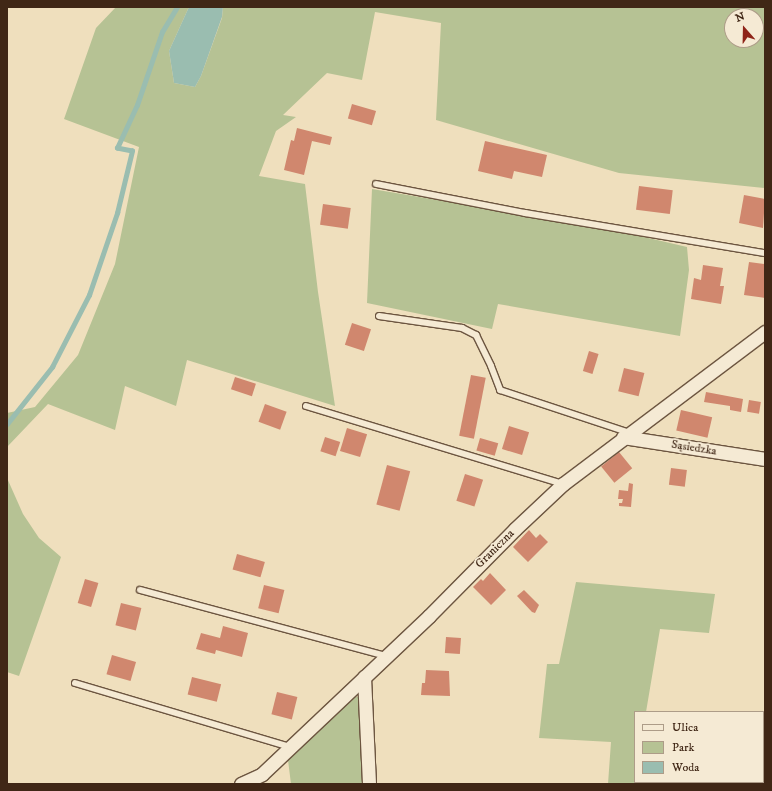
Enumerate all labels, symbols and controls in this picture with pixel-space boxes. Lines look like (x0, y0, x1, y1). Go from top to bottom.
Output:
north arrow (724, 8, 764, 48)
text: N (734, 10, 747, 26)
street label: Sąsiedzka (670, 437, 718, 459)
street label: Graniczna (473, 527, 517, 571)
legend (634, 711, 764, 783)
text: Ulica (672, 720, 698, 735)
text: Park (672, 740, 694, 755)
text: Woda (672, 760, 699, 775)

